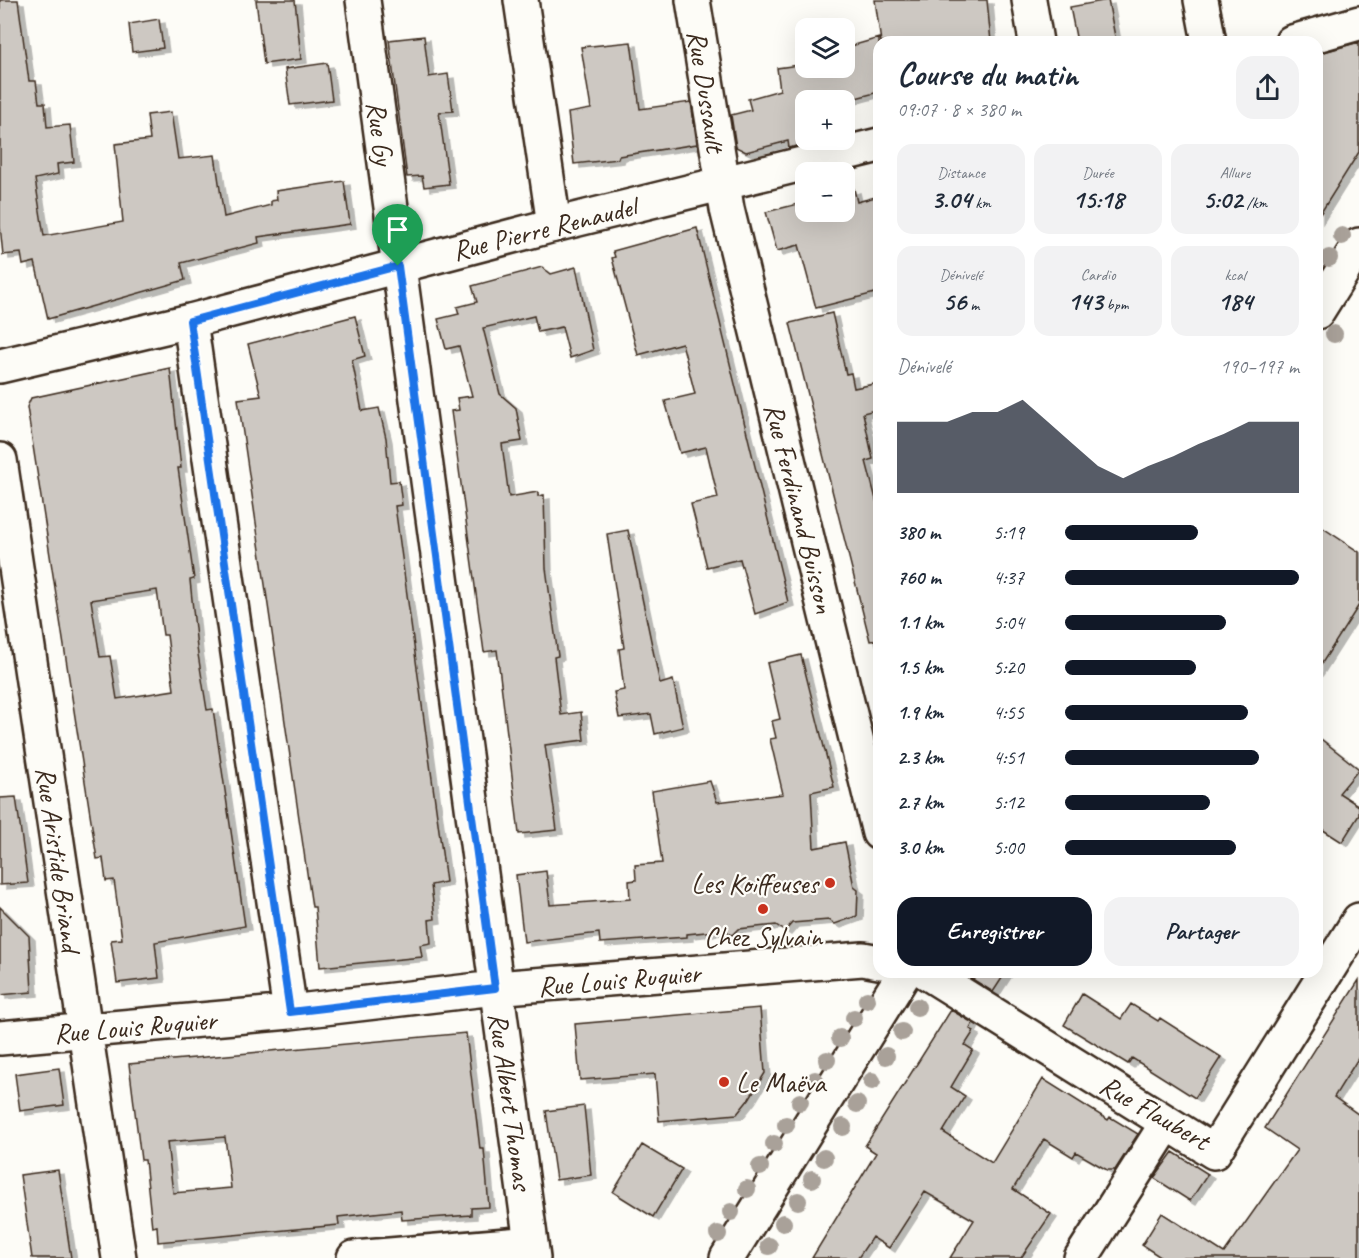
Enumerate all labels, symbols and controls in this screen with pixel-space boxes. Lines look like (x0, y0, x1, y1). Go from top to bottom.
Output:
map controls (795, 18, 855, 222)
button: layers (795, 18, 855, 78)
street label: Rue Dussault (680, 28, 734, 157)
text: Course du matin (897, 53, 1078, 95)
button: share (1236, 56, 1299, 119)
button: + (795, 90, 855, 150)
text: 09:07 · 8 × 380 m (897, 97, 1021, 122)
street label: Rue Gy (359, 99, 403, 170)
button: − (795, 162, 855, 222)
text: Distance (937, 163, 985, 183)
text: Durée (1082, 163, 1114, 183)
text: Allure (1220, 163, 1250, 183)
text: 3.04 (931, 183, 971, 216)
text: 15:18 (1072, 183, 1124, 216)
text: 5:02 (1203, 183, 1243, 216)
street label: Rue Pierre Renaudel (449, 188, 645, 268)
text: km (971, 193, 991, 213)
text: /km (1243, 193, 1267, 213)
pin (372, 204, 423, 266)
icon: arrive (381, 213, 414, 246)
text: Dénivelé (939, 265, 983, 285)
text: Cardio (1080, 265, 1116, 285)
text: kcal (1224, 265, 1246, 285)
text: 56 (943, 285, 966, 318)
text: 143 (1068, 285, 1103, 318)
text: 184 (1217, 285, 1253, 318)
text: m (966, 295, 979, 315)
text: bpm (1103, 295, 1128, 315)
text: Dénivelé (897, 354, 951, 379)
text: 190–197 m (1220, 354, 1299, 379)
street label: Rue Ferdinand Buisson (757, 400, 843, 617)
text: 380 m (897, 520, 940, 545)
text: 5:19 (993, 520, 1024, 545)
text: 760 m (897, 565, 941, 590)
text: 4:37 (993, 565, 1024, 590)
text: 1.1 km (897, 610, 944, 635)
text: 5:04 (993, 610, 1024, 635)
text: 1.5 km (897, 655, 943, 680)
text: 5:20 (993, 655, 1024, 680)
text: 1.9 km (897, 700, 943, 725)
text: 4:55 (993, 700, 1024, 725)
text: 2.3 km (897, 745, 944, 770)
text: 4:51 (993, 745, 1024, 770)
street label: Rue Aristide Briand (28, 764, 89, 958)
text: 2.7 km (897, 790, 943, 815)
text: 5:12 (993, 790, 1024, 815)
text: 3.0 km (897, 835, 944, 860)
text: 5:00 (993, 835, 1024, 860)
place label: Les Koiffeuses (691, 866, 820, 901)
marker: Les Koiffeuses (823, 876, 837, 890)
button: Enregistrer (897, 897, 1092, 966)
button: Partager (1104, 897, 1299, 966)
marker: Chez Sylvain (756, 902, 770, 916)
place label: Chez Sylvain (704, 919, 823, 954)
street label: Rue Louis Ruquier (536, 955, 704, 1004)
street label: Rue Louis Ruquier (52, 1002, 220, 1051)
street label: Rue Albert Thomas (481, 1010, 541, 1194)
place label: Le Maëva (736, 1065, 827, 1100)
street label: Rue Flaubert (1094, 1067, 1218, 1159)
marker: Le Maëva (717, 1075, 731, 1089)

